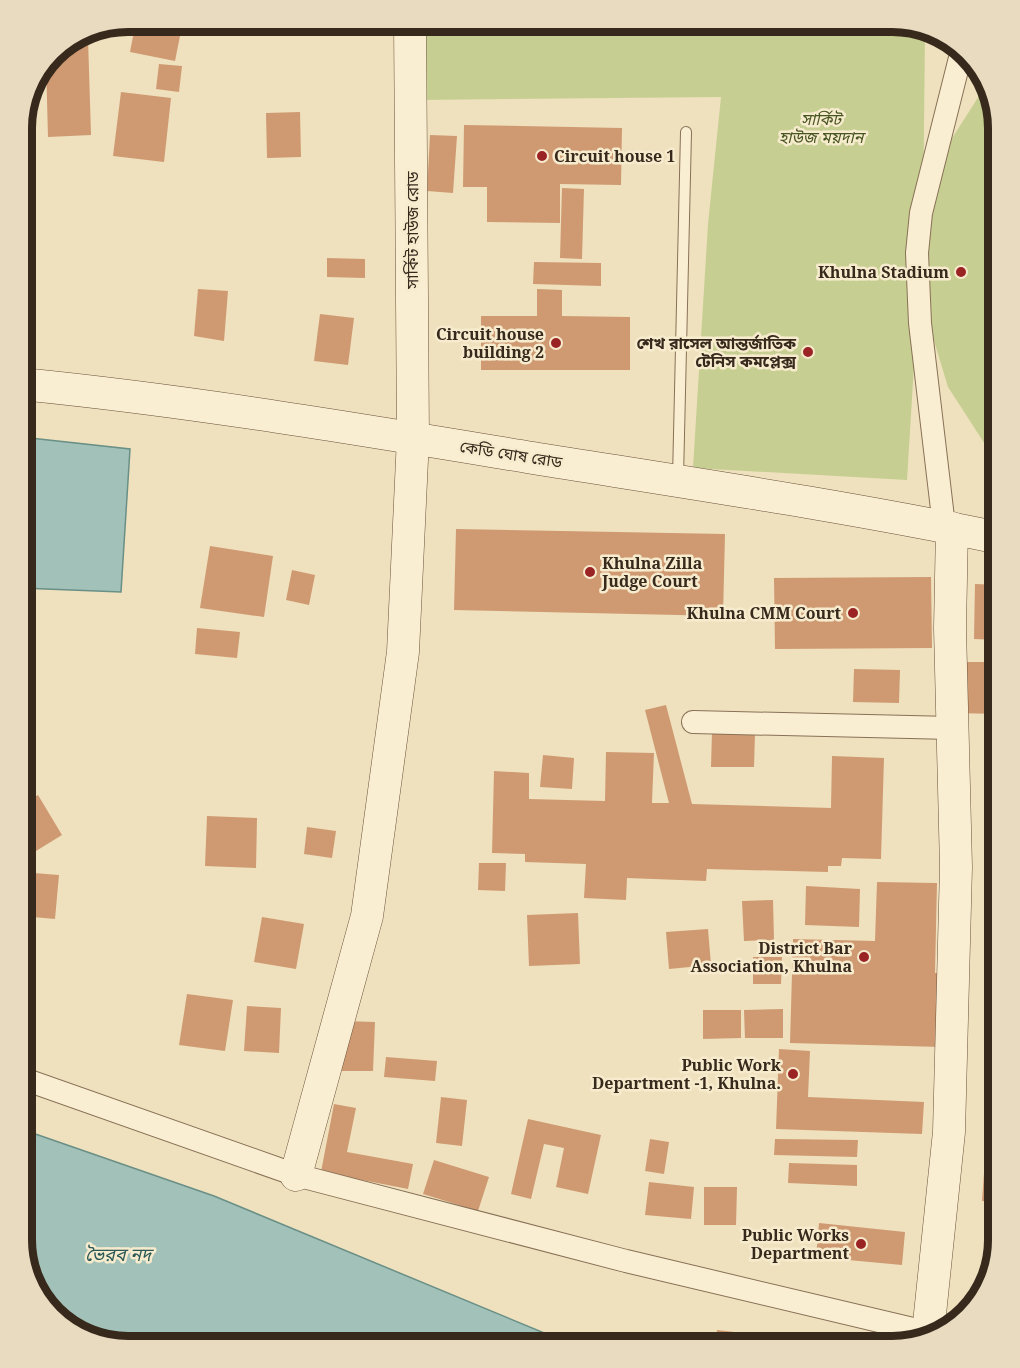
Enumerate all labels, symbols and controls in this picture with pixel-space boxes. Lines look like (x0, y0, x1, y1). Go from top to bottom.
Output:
park label: সার্কিট হাউজ ময়দান (779, 108, 867, 148)
place label: Circuit house 1 (554, 145, 675, 167)
marker: Circuit house 1 (535, 149, 549, 163)
street label: সার্কিট হাউজ রোড (401, 171, 423, 290)
place label: Khulna Stadium (818, 261, 949, 283)
marker: Khulna Stadium (954, 265, 968, 279)
place label: Circuit house building 2 (436, 323, 544, 363)
place label: শেখ রাসেল আন্তর্জাতিক টেনিস কমপ্লেক্স (636, 332, 797, 372)
marker: Circuit house building 2 (549, 336, 563, 350)
marker: শেখ রাসেল আন্তর্জাতিক টেনিস কমপ্লেক্স (801, 345, 815, 359)
street label: কেডি ঘোষ রোড (458, 435, 564, 473)
place label: Khulna Zilla Judge Court (601, 552, 703, 592)
marker: Khulna Zilla Judge Court (583, 565, 597, 579)
place label: Khulna CMM Court (686, 602, 842, 624)
marker: Khulna CMM Court (846, 606, 860, 620)
place label: District Bar Association, Khulna (691, 937, 853, 977)
marker: District Bar Association, Khulna (857, 950, 871, 964)
place label: Public Work Department -1, Khulna. (592, 1054, 782, 1094)
marker: Public Work Department -1, Khulna. (786, 1067, 800, 1081)
place label: Public Works Department (742, 1224, 850, 1264)
marker: Public Works Department (854, 1237, 868, 1251)
water label: ভৈরব নদ (85, 1242, 154, 1266)

